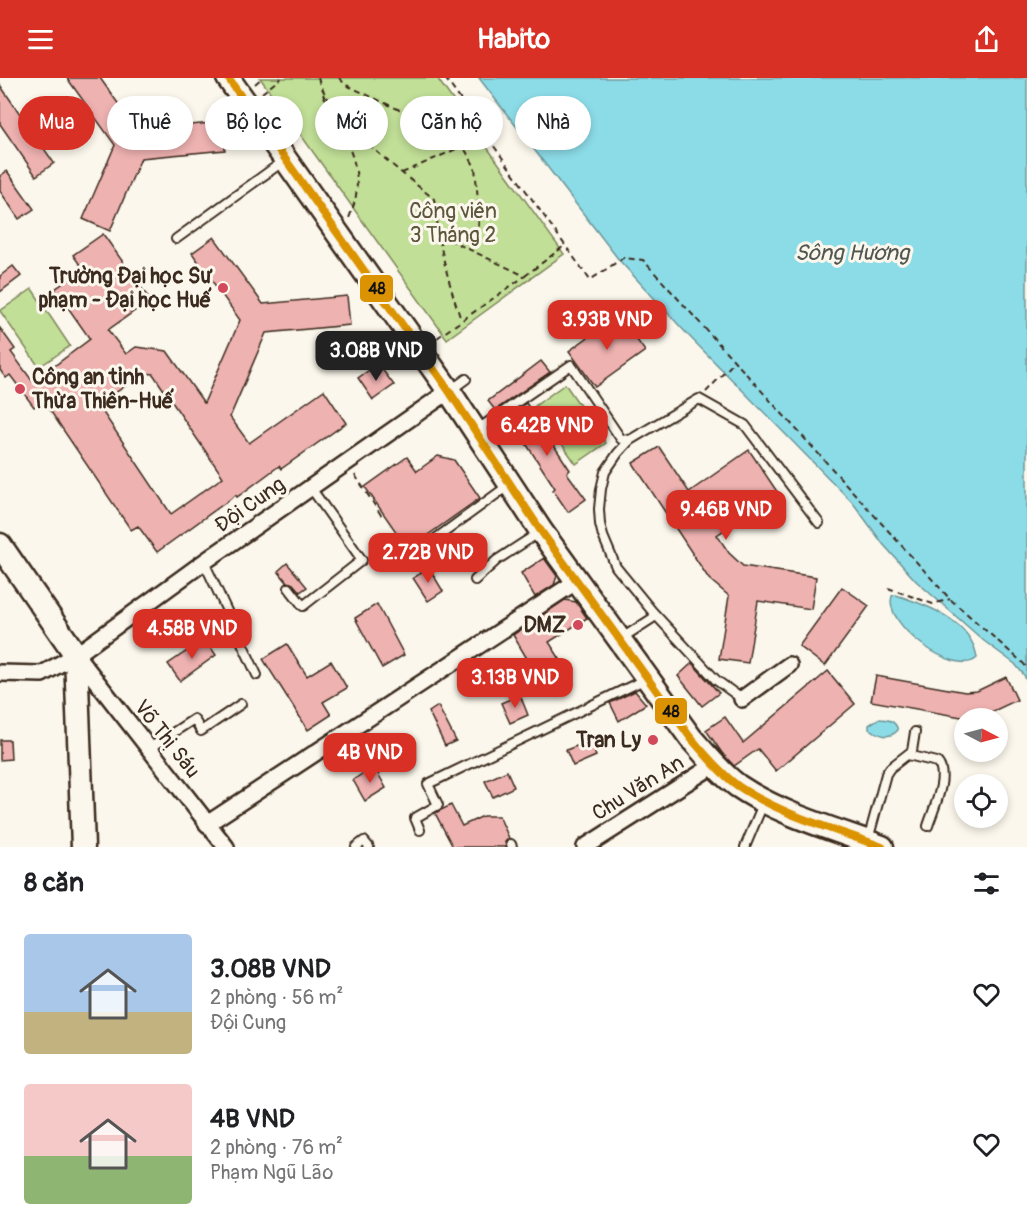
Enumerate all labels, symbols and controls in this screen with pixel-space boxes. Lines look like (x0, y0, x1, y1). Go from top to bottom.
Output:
icon: menu (24, 23, 57, 56)
text: Habito (477, 23, 550, 56)
icon: share (970, 23, 1003, 56)
chip: Mua (18, 96, 95, 150)
chip: Thuê (107, 96, 193, 150)
chip: Bộ lọc (205, 96, 303, 150)
chip: Mới (315, 96, 388, 150)
chip: Căn hộ (400, 96, 503, 150)
chip: Nhà (515, 96, 591, 150)
park label: Công viên 3 Tháng 2 (409, 198, 497, 249)
water label: Sông Hương (795, 239, 911, 267)
place label: Trường Đại học Sư phạm - Đại học Huế (38, 263, 213, 314)
line badge: 48 (359, 274, 394, 303)
text: 48 (368, 279, 386, 299)
marker: Trường Đại học Sư phạm - Đại học Huế (216, 281, 230, 295)
pin: 3.93B VND (538, 300, 676, 351)
text: 3.93B VND (562, 307, 652, 332)
pin: 3.08B VND (307, 331, 445, 382)
text: 3.08B VND (330, 338, 422, 363)
place label: Công an tỉnh Thừa Thiên-Huế (31, 364, 174, 415)
marker: Công an tỉnh Thừa Thiên-Huế (13, 382, 27, 396)
pin: 6.42B VND (478, 406, 616, 457)
text: 6.42B VND (501, 413, 593, 438)
street label: Đội Cung (210, 471, 290, 539)
pin: 9.46B VND (657, 490, 795, 541)
text: 9.46B VND (680, 497, 772, 522)
pin: 2.72B VND (359, 533, 497, 584)
text: 2.72B VND (382, 540, 474, 565)
pin: 4.58B VND (123, 609, 261, 660)
place label: DMZ (523, 612, 567, 639)
text: 4.58B VND (147, 616, 237, 641)
marker: DMZ (571, 618, 585, 632)
pin: 3.13B VND (446, 658, 584, 709)
text: 3.13B VND (471, 665, 559, 690)
street label: Võ Thị Sáu (128, 694, 206, 784)
line badge: 48 (654, 697, 688, 725)
text: 48 (662, 702, 680, 722)
north arrow (954, 708, 1008, 762)
map controls (954, 708, 1008, 828)
place label: Tran Ly (575, 727, 641, 754)
pin: 4B VND (321, 733, 419, 784)
marker: Tran Ly (646, 733, 660, 747)
text: 4B VND (337, 740, 403, 765)
street label: Chu Văn An (587, 749, 689, 827)
button: locate (954, 774, 1008, 828)
text: 8 căn (24, 867, 84, 899)
icon: filters (970, 867, 1003, 900)
text: 3.08B VND (210, 953, 331, 985)
icon: home (72, 958, 144, 1030)
icon: heart (970, 978, 1003, 1011)
text: 2 phòng · 56 m² (210, 985, 343, 1010)
text: Đội Cung (210, 1010, 286, 1035)
text: 4B VND (210, 1103, 295, 1135)
icon: home (72, 1108, 144, 1180)
icon: heart (970, 1128, 1003, 1161)
text: 2 phòng · 76 m² (210, 1135, 343, 1160)
text: Phạm Ngũ Lão (210, 1160, 333, 1185)

